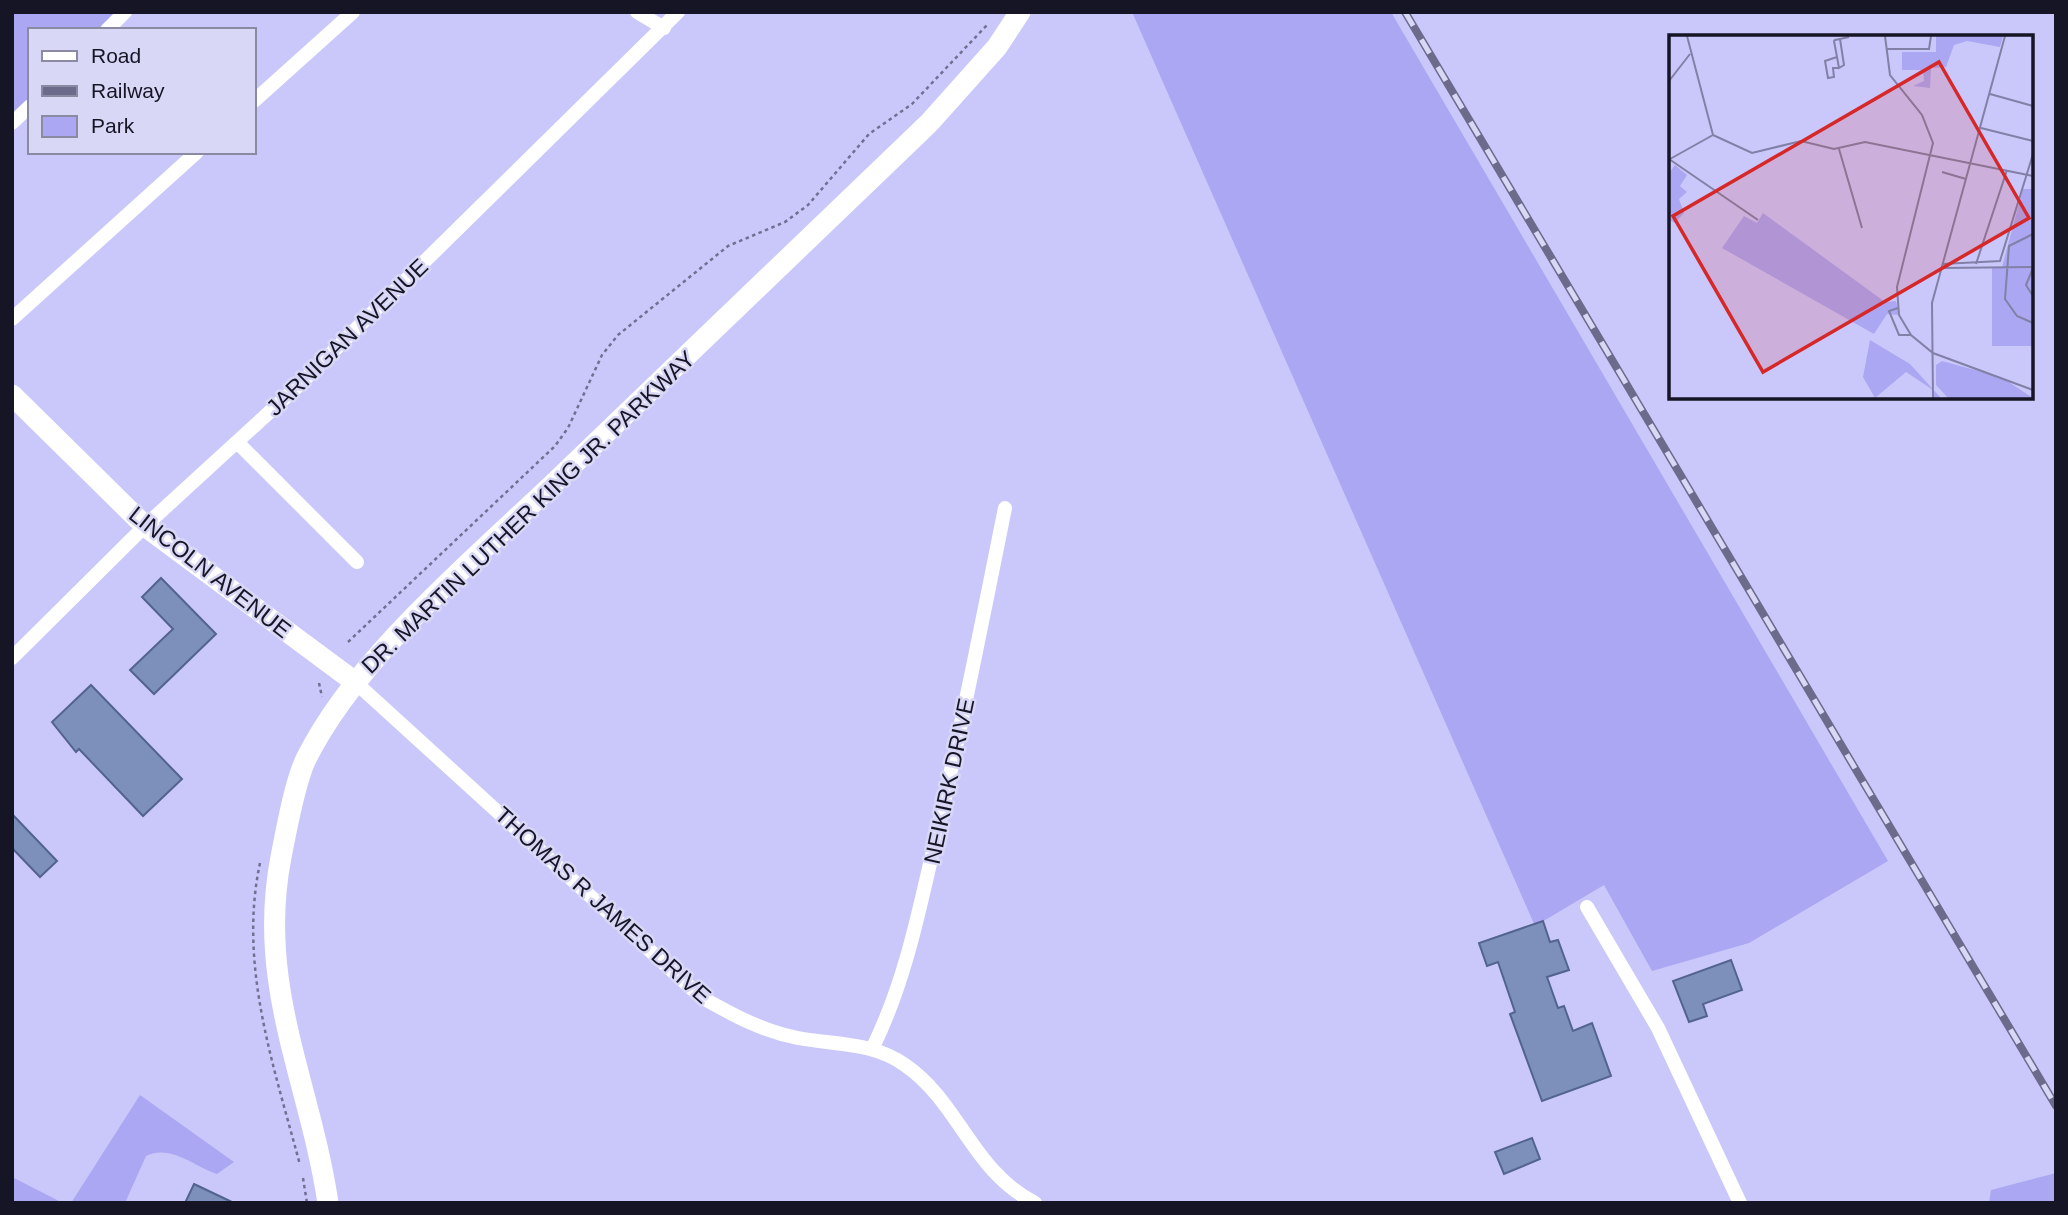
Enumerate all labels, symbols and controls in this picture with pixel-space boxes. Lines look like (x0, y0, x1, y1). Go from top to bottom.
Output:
legend (28, 28, 256, 154)
inset map (1669, 35, 2033, 399)
text: Road (91, 44, 141, 67)
text: Railway (91, 79, 165, 102)
text: Park (91, 114, 135, 137)
street label: JARNIGAN AVENUE (261, 253, 433, 421)
street label: DR. MARTIN LUTHER KING JR. PARKWAY (356, 345, 700, 679)
street label: LINCOLN AVENUE (124, 501, 296, 643)
street label: NEIKIRK DRIVE (919, 696, 979, 866)
street label: THOMAS R JAMES DRIVE (490, 801, 716, 1009)

